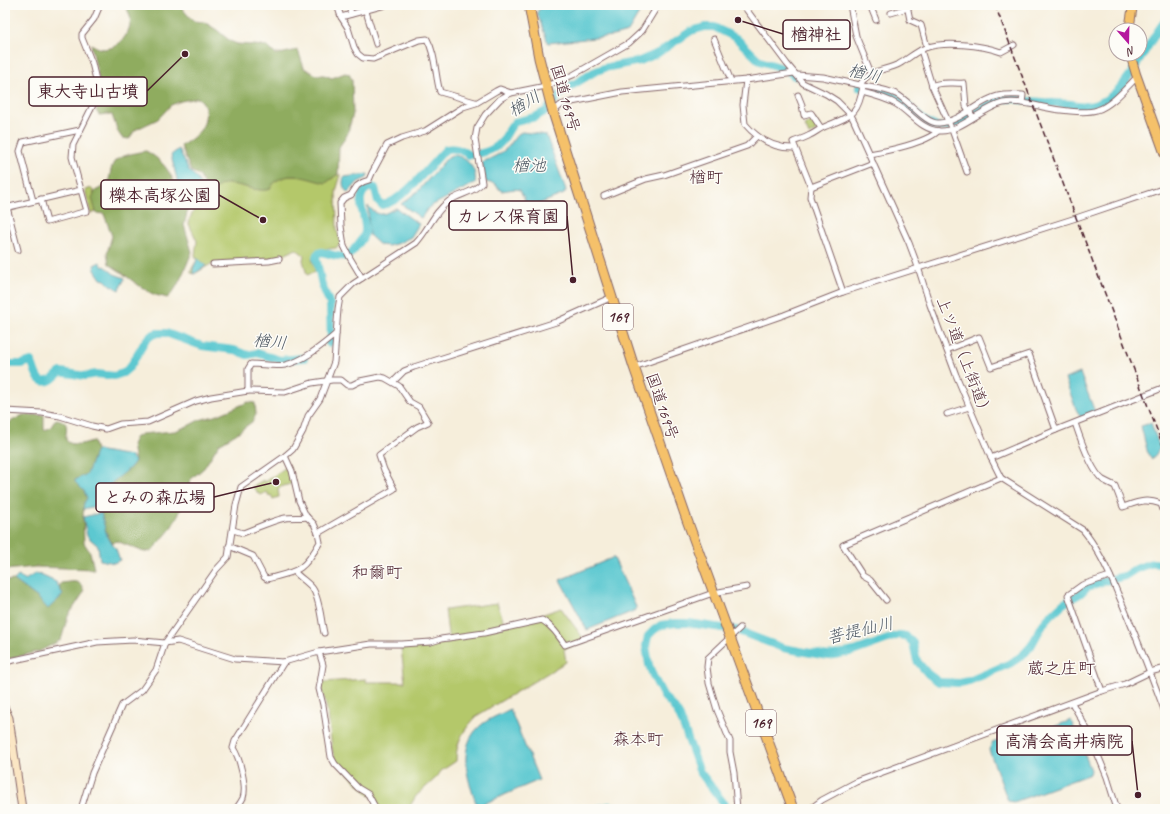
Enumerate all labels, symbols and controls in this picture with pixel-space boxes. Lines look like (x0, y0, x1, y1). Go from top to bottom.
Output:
callout: 楢神社 (783, 20, 850, 49)
north arrow (1108, 22, 1148, 62)
text: 楢神社 (791, 24, 842, 45)
text: N (1124, 44, 1137, 60)
water label: 楢川 (846, 59, 884, 88)
street label: 国道169号 (546, 62, 584, 134)
callout: 東大寺山古墳 (29, 77, 147, 106)
text: 東大寺山古墳 (37, 81, 139, 102)
water label: 楢川 (504, 86, 544, 121)
water label: 楢池 (512, 155, 547, 176)
district label: 楢町 (689, 167, 723, 188)
callout: 櫟本高塚公園 (101, 180, 219, 209)
text: 櫟本高塚公園 (109, 185, 211, 206)
callout: カレス保育園 (449, 201, 567, 230)
text: カレス保育園 (457, 206, 559, 227)
street label: 上ツ道（上街道） (932, 294, 996, 421)
road number: 169 (603, 304, 633, 330)
water label: 楢川 (252, 329, 288, 354)
street label: 国道169号 (641, 370, 683, 442)
callout: とみの森広場 (96, 483, 214, 512)
text: とみの森広場 (104, 487, 206, 508)
district label: 和爾町 (352, 562, 403, 583)
water label: 菩提仙川 (825, 613, 896, 648)
district label: 蔵之庄町 (1027, 658, 1095, 679)
road number: 169 (746, 710, 776, 736)
callout: 高清会高井病院 (997, 726, 1132, 755)
district label: 森本町 (613, 729, 664, 750)
text: 高清会高井病院 (1005, 731, 1124, 752)

